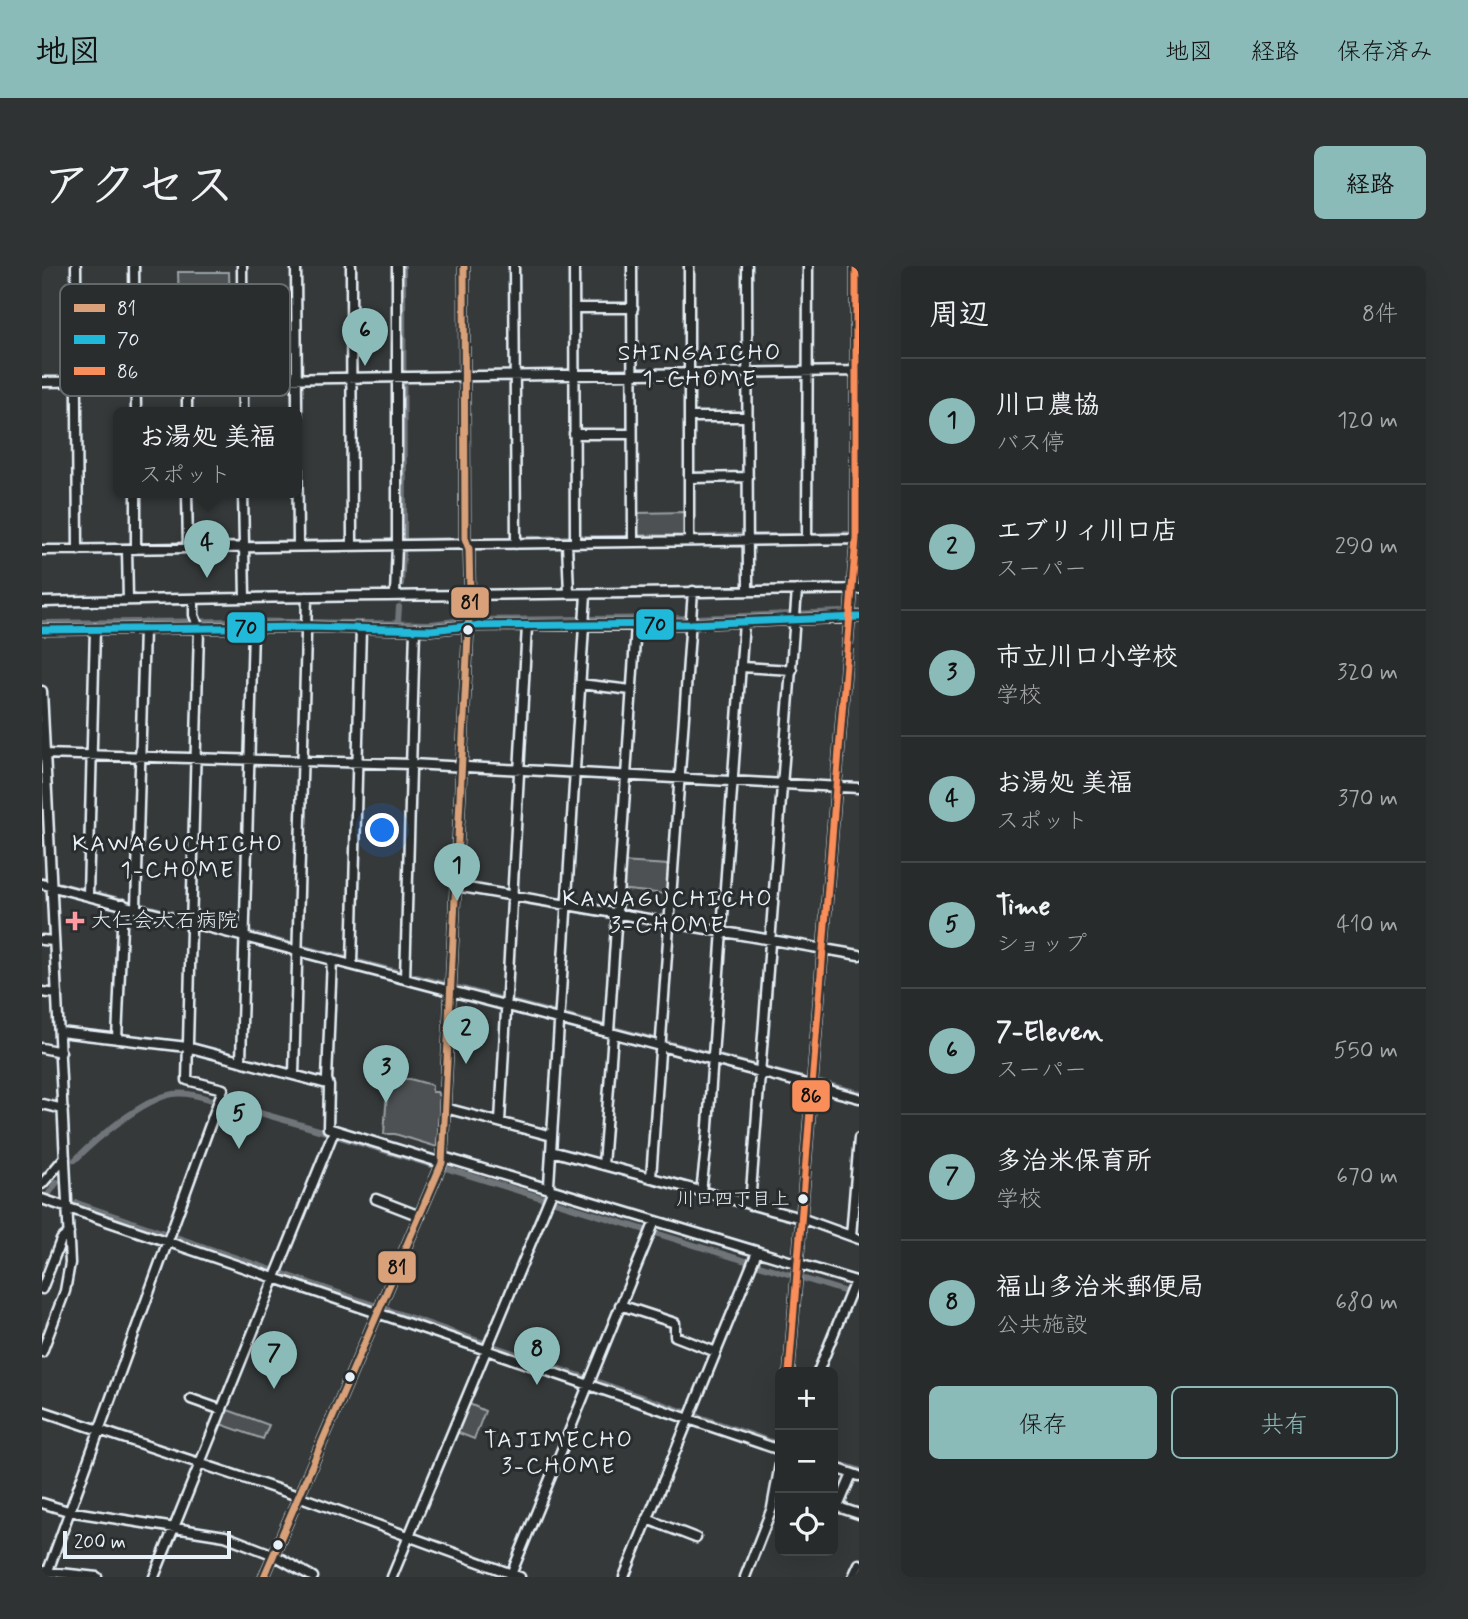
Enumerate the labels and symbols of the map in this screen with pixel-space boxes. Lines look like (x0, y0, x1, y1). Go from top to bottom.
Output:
legend (60, 284, 290, 396)
text: 81 (117, 297, 136, 322)
pin: 6 (342, 308, 388, 366)
text: 70 (117, 328, 139, 353)
district label: SHINGAICHO 1-CHOME (618, 339, 782, 395)
text: 86 (117, 360, 138, 385)
pin: 4 (184, 520, 230, 578)
line badge: 81 (450, 586, 490, 619)
text: 81 (461, 591, 479, 616)
line badge: 70 (635, 608, 675, 641)
line badge: 70 (226, 611, 266, 644)
text: 70 (644, 613, 666, 638)
text: 70 (235, 616, 257, 641)
unlabelled marker (461, 623, 475, 637)
your location (365, 813, 399, 847)
district label: KAWAGUCHICHO 1-CHOME (72, 830, 284, 886)
pin: 1 (434, 843, 480, 901)
district label: KAWAGUCHICHO 3-CHOME (562, 885, 774, 941)
place label: 大仁会大石病院 (91, 907, 238, 935)
marker: 大仁会大石病院 (65, 911, 85, 931)
pin: 2 (443, 1006, 489, 1064)
pin: 3 (363, 1045, 409, 1103)
line badge: 86 (791, 1079, 831, 1113)
text: 86 (800, 1084, 822, 1109)
pin: 5 (216, 1091, 262, 1149)
place label: 川口四丁目上 (676, 1187, 790, 1212)
marker: 川口四丁目上 (796, 1192, 810, 1206)
line badge: 81 (377, 1250, 417, 1284)
text: 81 (388, 1256, 406, 1281)
pin: 8 (514, 1327, 560, 1385)
pin: 7 (251, 1331, 297, 1389)
unlabelled marker (343, 1370, 357, 1384)
district label: TAJIMECHO 3-CHOME (484, 1426, 634, 1482)
scale bar (63, 1528, 231, 1560)
unlabelled marker (271, 1538, 285, 1552)

